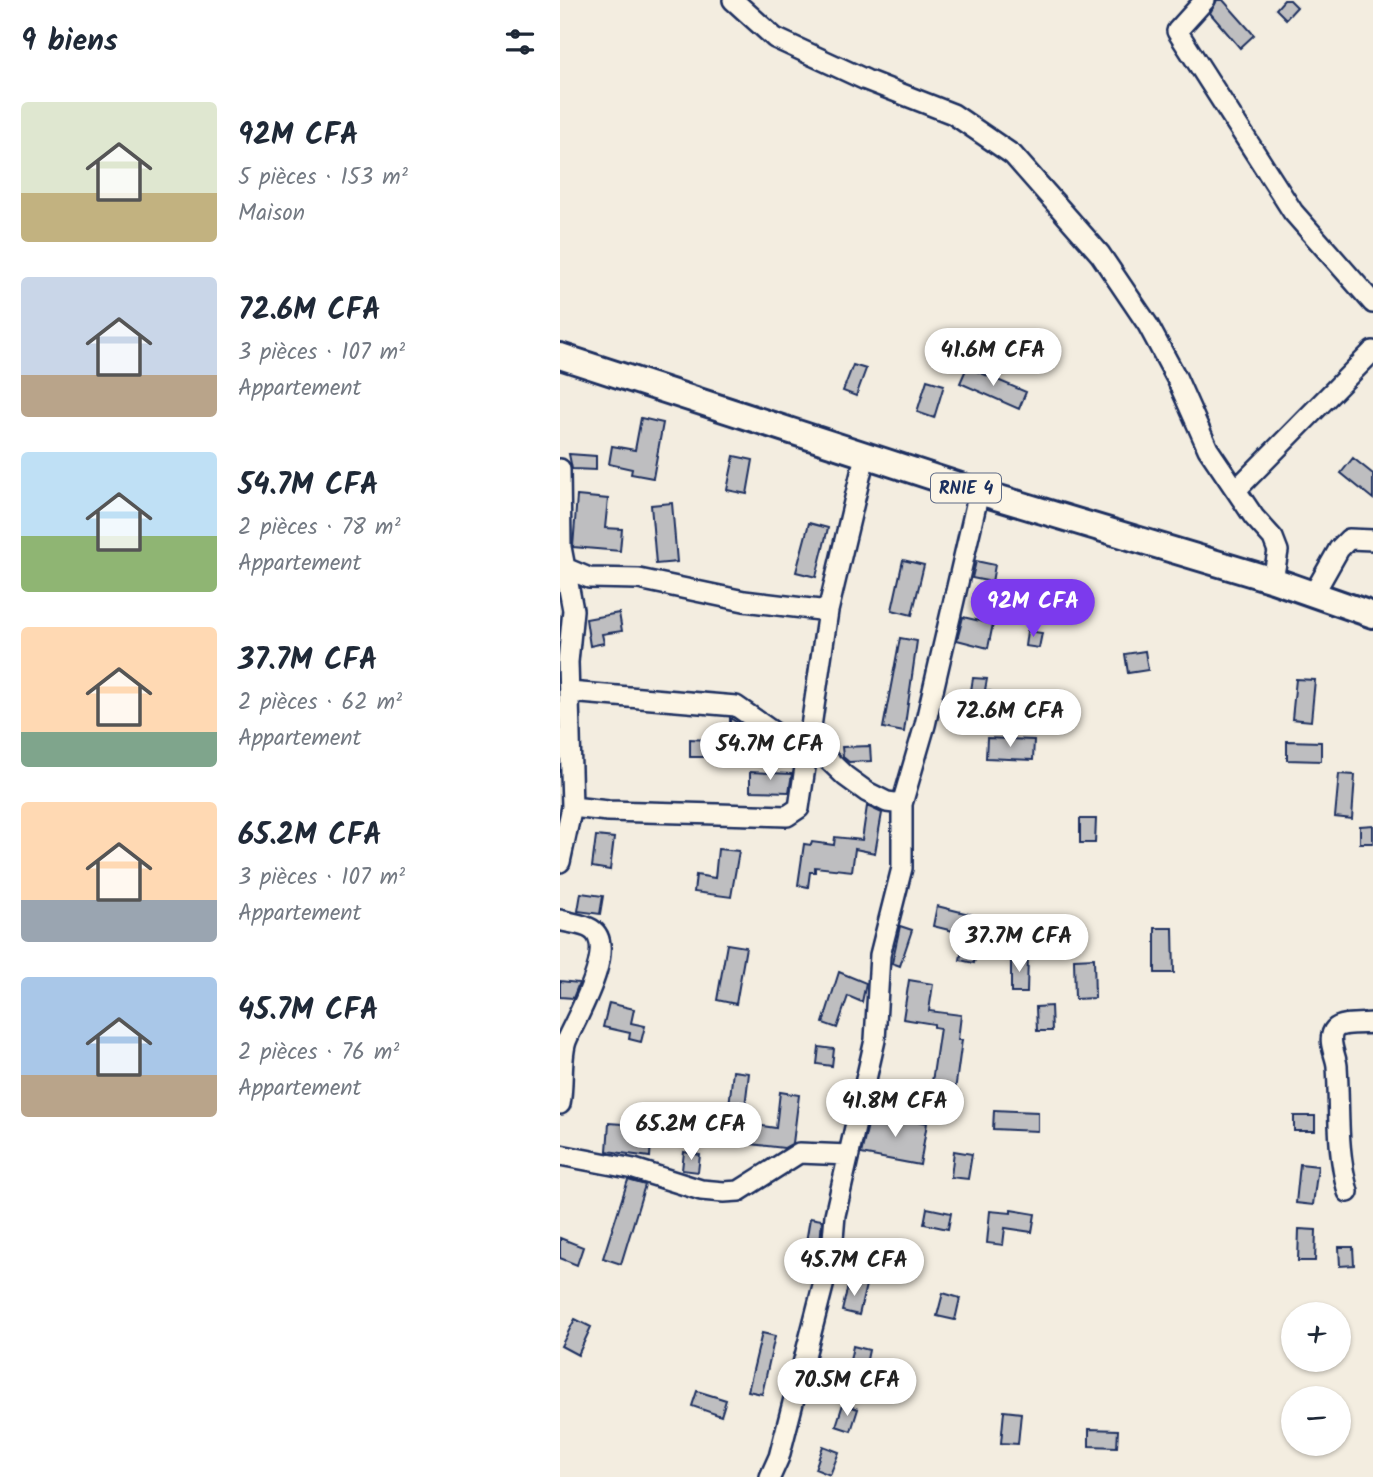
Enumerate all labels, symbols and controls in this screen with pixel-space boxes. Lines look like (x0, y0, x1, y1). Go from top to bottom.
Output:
text: 9 biens (21, 18, 118, 66)
icon: filters (501, 23, 539, 61)
text: 92M CFA (238, 112, 359, 160)
icon: home (77, 130, 161, 214)
text: 5 pièces · 153 m² (238, 160, 408, 196)
text: Maison (238, 196, 305, 232)
text: 72.6M CFA (238, 287, 381, 335)
icon: home (77, 305, 161, 389)
pin: 41.6M CFA (913, 328, 1073, 388)
text: 41.6M CFA (941, 333, 1045, 369)
text: 3 pièces · 107 m² (238, 335, 405, 371)
text: Appartement (238, 371, 361, 407)
text: 54.7M CFA (238, 462, 379, 510)
road number: RNIE 4 (931, 474, 1001, 502)
icon: home (77, 480, 161, 564)
text: 2 pièces · 78 m² (238, 510, 400, 546)
text: Appartement (238, 546, 361, 582)
pin: 92M CFA (968, 580, 1098, 639)
text: 92M CFA (987, 584, 1079, 620)
text: 37.7M CFA (238, 637, 378, 685)
icon: home (77, 655, 161, 739)
text: 2 pièces · 62 m² (238, 685, 402, 721)
pin: 72.6M CFA (930, 690, 1090, 749)
text: 72.6M CFA (955, 694, 1065, 730)
text: Appartement (238, 721, 361, 757)
pin: 54.7M CFA (690, 722, 850, 782)
text: 54.7M CFA (716, 727, 824, 763)
text: 65.2M CFA (238, 812, 382, 860)
icon: home (77, 830, 161, 914)
text: 3 pièces · 107 m² (238, 860, 405, 896)
text: Appartement (238, 896, 361, 932)
pin: 37.7M CFA (939, 914, 1099, 974)
text: 37.7M CFA (965, 919, 1073, 955)
text: 45.7M CFA (238, 987, 379, 1035)
icon: home (77, 1005, 161, 1089)
text: 2 pièces · 76 m² (238, 1035, 399, 1071)
text: Appartement (238, 1071, 361, 1107)
pin: 41.8M CFA (815, 1080, 975, 1139)
text: 41.8M CFA (842, 1084, 948, 1120)
pin: 65.2M CFA (611, 1102, 771, 1162)
text: 65.2M CFA (636, 1107, 746, 1143)
pin: 45.7M CFA (774, 1238, 934, 1298)
text: 45.7M CFA (800, 1243, 908, 1279)
map controls (1281, 1302, 1351, 1456)
button: + (1281, 1302, 1351, 1372)
pin: 70.5M CFA (767, 1358, 927, 1418)
text: 70.5M CFA (793, 1363, 901, 1399)
button: − (1281, 1386, 1351, 1456)

